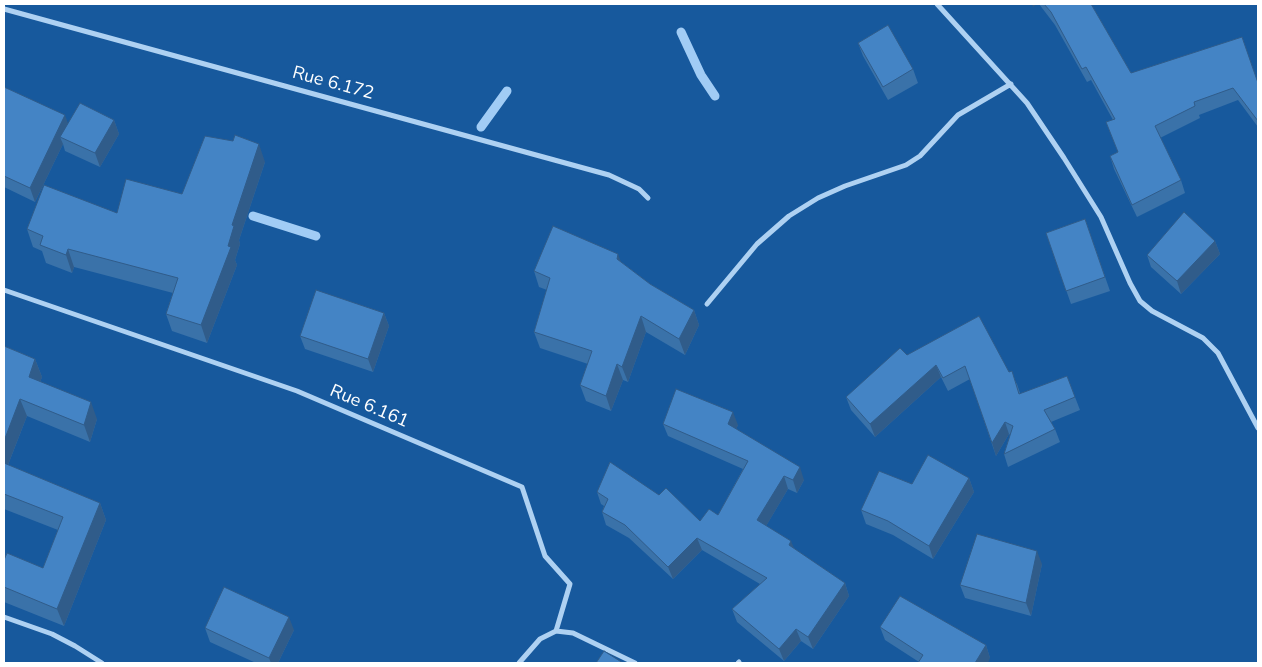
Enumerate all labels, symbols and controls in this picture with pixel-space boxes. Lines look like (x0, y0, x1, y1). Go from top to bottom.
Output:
street label: Rue 6.172 (290, 63, 376, 105)
street label: Rue 6.161 (326, 381, 412, 433)

